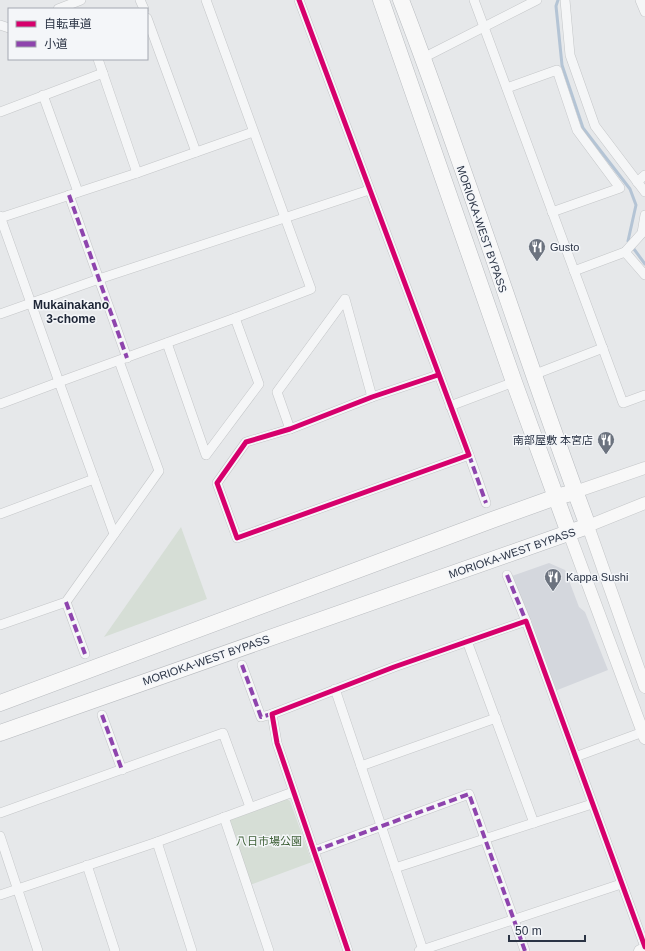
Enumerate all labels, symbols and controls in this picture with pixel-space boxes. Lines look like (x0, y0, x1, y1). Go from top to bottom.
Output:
legend (8, 8, 148, 60)
text: 自転車道 (44, 17, 92, 31)
text: 小道 (44, 37, 68, 51)
street label: MORIOKA-WEST BYPASS (455, 164, 509, 294)
restaurant icon: Gusto (527, 237, 547, 262)
place label: Gusto (550, 241, 579, 253)
district label: Mukainakano 3-chome (33, 298, 109, 326)
restaurant icon: 南部屋敷 本宮店 (596, 430, 616, 455)
place label: 南部屋敷 本宮店 (513, 434, 593, 446)
street label: MORIOKA-WEST BYPASS (447, 526, 577, 580)
restaurant icon: Kappa Sushi (543, 567, 563, 592)
place label: Kappa Sushi (566, 571, 628, 583)
street label: MORIOKA-WEST BYPASS (141, 633, 271, 687)
park label: 八日市場公園 (236, 835, 302, 847)
scale bar (509, 917, 585, 943)
text: 50 m (515, 924, 542, 938)

